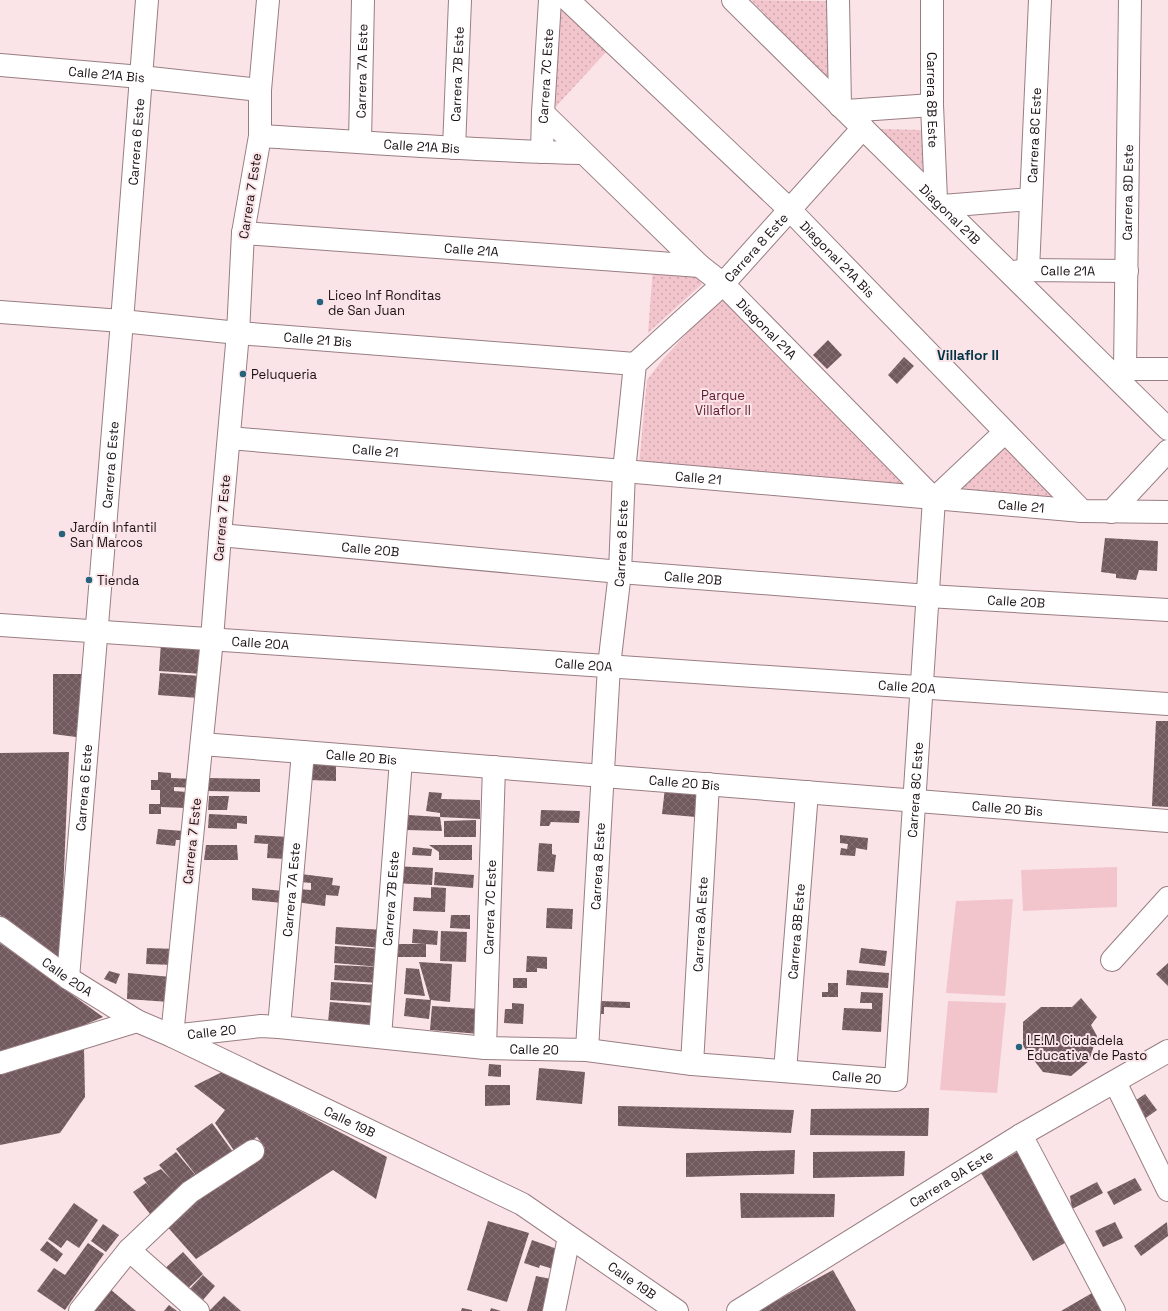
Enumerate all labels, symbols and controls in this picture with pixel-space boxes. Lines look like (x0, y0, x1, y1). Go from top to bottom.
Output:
street label: Carrera 7A Este (352, 23, 371, 119)
street label: Carrera 7B Este (447, 26, 467, 122)
street label: Carrera 7C Este (534, 28, 557, 124)
street label: Carrera 8B Este (924, 52, 942, 148)
street label: Calle 21A Bis (68, 62, 146, 86)
street label: Carrera 8C Este (1023, 87, 1045, 183)
street label: Carrera 6 Este (124, 98, 148, 186)
street label: Calle 21A Bis (383, 135, 461, 157)
street label: Carrera 8D Este (1118, 144, 1137, 241)
street label: Carrera 7 Este (235, 152, 265, 240)
street label: Diagonal 21B (916, 180, 984, 248)
street label: Carrera 8 Este (720, 209, 791, 286)
street label: Diagonal 21A Bis (796, 217, 879, 301)
street label: Calle 21A (443, 239, 499, 260)
street label: Calle 21A (1040, 262, 1095, 279)
place label: Liceo Inf Ronditas de San Juan (328, 287, 441, 319)
street label: Diagonal 21A (733, 295, 801, 363)
marker: Liceo Inf Ronditas de San Juan (315, 297, 325, 307)
street label: Calle 21 Bis (283, 328, 353, 350)
district label: Villaflor II (937, 346, 999, 364)
place label: Peluqueria (251, 366, 318, 383)
marker: Peluqueria (238, 369, 248, 379)
park label: Parque Villaflor II (695, 387, 751, 419)
street label: Carrera 6 Este (98, 420, 122, 509)
street label: Calle 21 (352, 440, 399, 461)
street label: Calle 21 (674, 467, 722, 488)
street label: Carrera 7 Este (210, 474, 234, 562)
street label: Calle 21 (997, 495, 1045, 516)
street label: Carrera 8 Este (610, 499, 631, 588)
place label: Jardín Infantil San Marcos (70, 519, 157, 551)
marker: Jardín Infantil San Marcos (57, 529, 67, 539)
street label: Calle 20B (341, 538, 400, 560)
street label: Calle 20B (663, 567, 723, 588)
place label: Tienda (97, 572, 140, 589)
marker: Tienda (84, 575, 94, 585)
street label: Calle 20B (987, 591, 1046, 611)
street label: Calle 20A (231, 632, 290, 653)
street label: Calle 20A (554, 654, 613, 675)
street label: Calle 20A (878, 676, 936, 697)
street label: Carrera 8C Este (903, 742, 927, 838)
street label: Carrera 6 Este (72, 743, 96, 832)
street label: Calle 20 Bis (325, 745, 398, 768)
street label: Calle 20 Bis (648, 771, 721, 794)
street label: Carrera 7 Este (179, 797, 205, 885)
street label: Calle 20 Bis (971, 797, 1044, 820)
street label: Carrera 8 Este (587, 822, 609, 911)
street label: Carrera 7A Este (278, 842, 304, 937)
street label: Carrera 7B Este (378, 850, 403, 947)
street label: Carrera 7C Este (479, 859, 500, 955)
street label: Carrera 8A Este (689, 876, 711, 972)
street label: Carrera 8B Este (784, 883, 808, 980)
street label: Calle 20A (39, 953, 96, 1000)
street label: Calle 20 (186, 1020, 237, 1043)
place label: I.E.M. Ciudadela Educativa de Pasto (1027, 1032, 1147, 1064)
street label: Calle 20 (509, 1040, 559, 1058)
marker: I.E.M. Ciudadela Educativa de Pasto (1014, 1042, 1024, 1052)
street label: Calle 20 (831, 1067, 882, 1087)
street label: Calle 19B (321, 1102, 378, 1141)
street label: Carrera 9A Este (906, 1146, 996, 1211)
street label: Calle 19B (605, 1257, 660, 1303)

